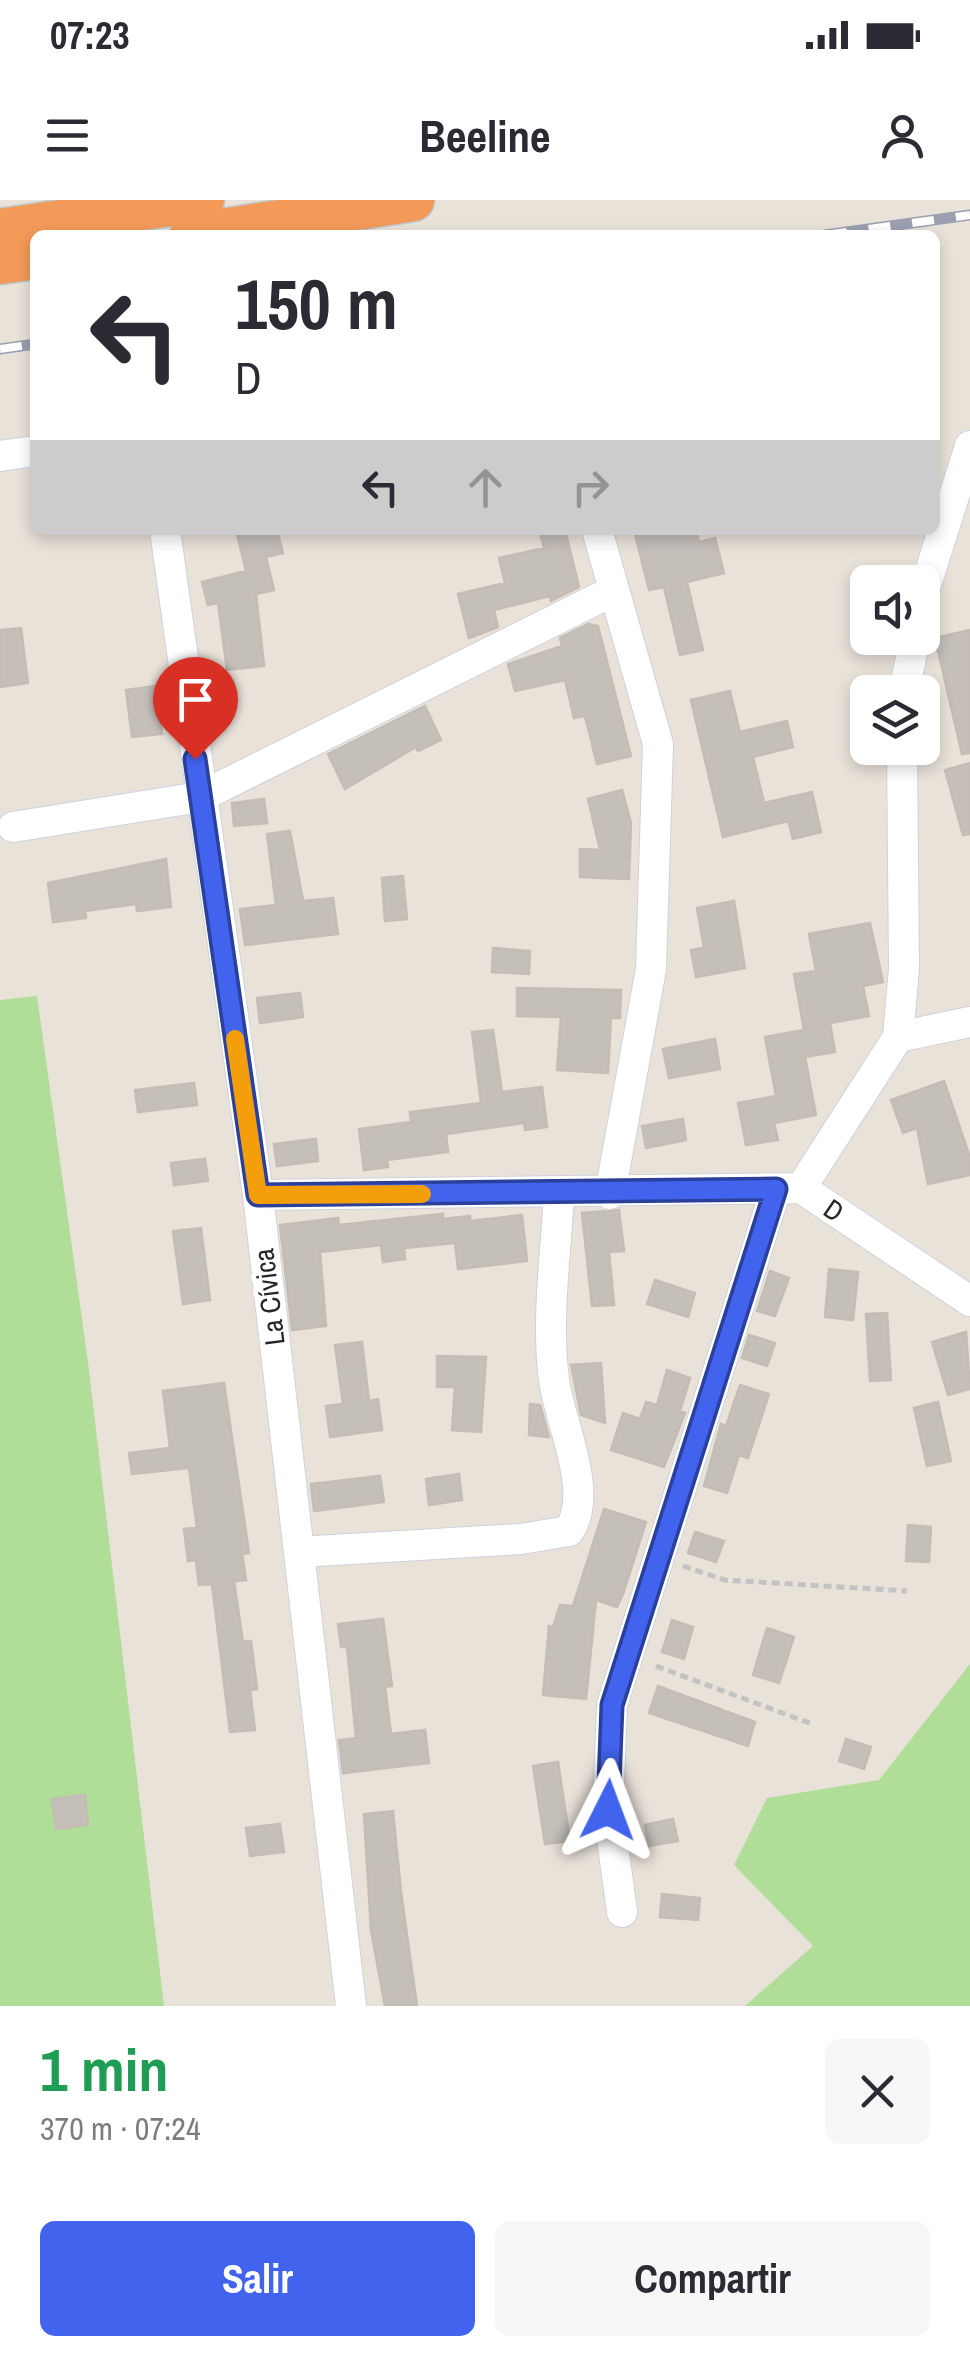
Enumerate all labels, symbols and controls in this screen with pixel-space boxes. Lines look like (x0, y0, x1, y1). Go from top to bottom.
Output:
text: 07:23 (50, 10, 130, 61)
text: Beeline (419, 105, 551, 166)
icon: menu (40, 108, 95, 163)
icon: person (875, 108, 930, 163)
text: 150 m (235, 257, 398, 351)
icon: left (70, 270, 200, 400)
text: D (235, 347, 262, 408)
icon: left (353, 460, 408, 515)
icon: ahead (458, 460, 513, 515)
icon: right (563, 460, 618, 515)
map controls (850, 565, 940, 765)
button: sound (850, 565, 940, 655)
pin (153, 657, 238, 760)
icon: arrive (168, 672, 223, 727)
button: layers (850, 675, 940, 765)
street label: D (817, 1190, 851, 1230)
street label: La Cívica (244, 1246, 294, 1347)
position arrow (556, 1758, 660, 1862)
text: 1 min (40, 2029, 169, 2110)
button: close (825, 2039, 930, 2144)
text: 370 m · 07:24 (40, 2107, 200, 2150)
button: Salir (40, 2221, 475, 2336)
button: Compartir (495, 2221, 930, 2336)

